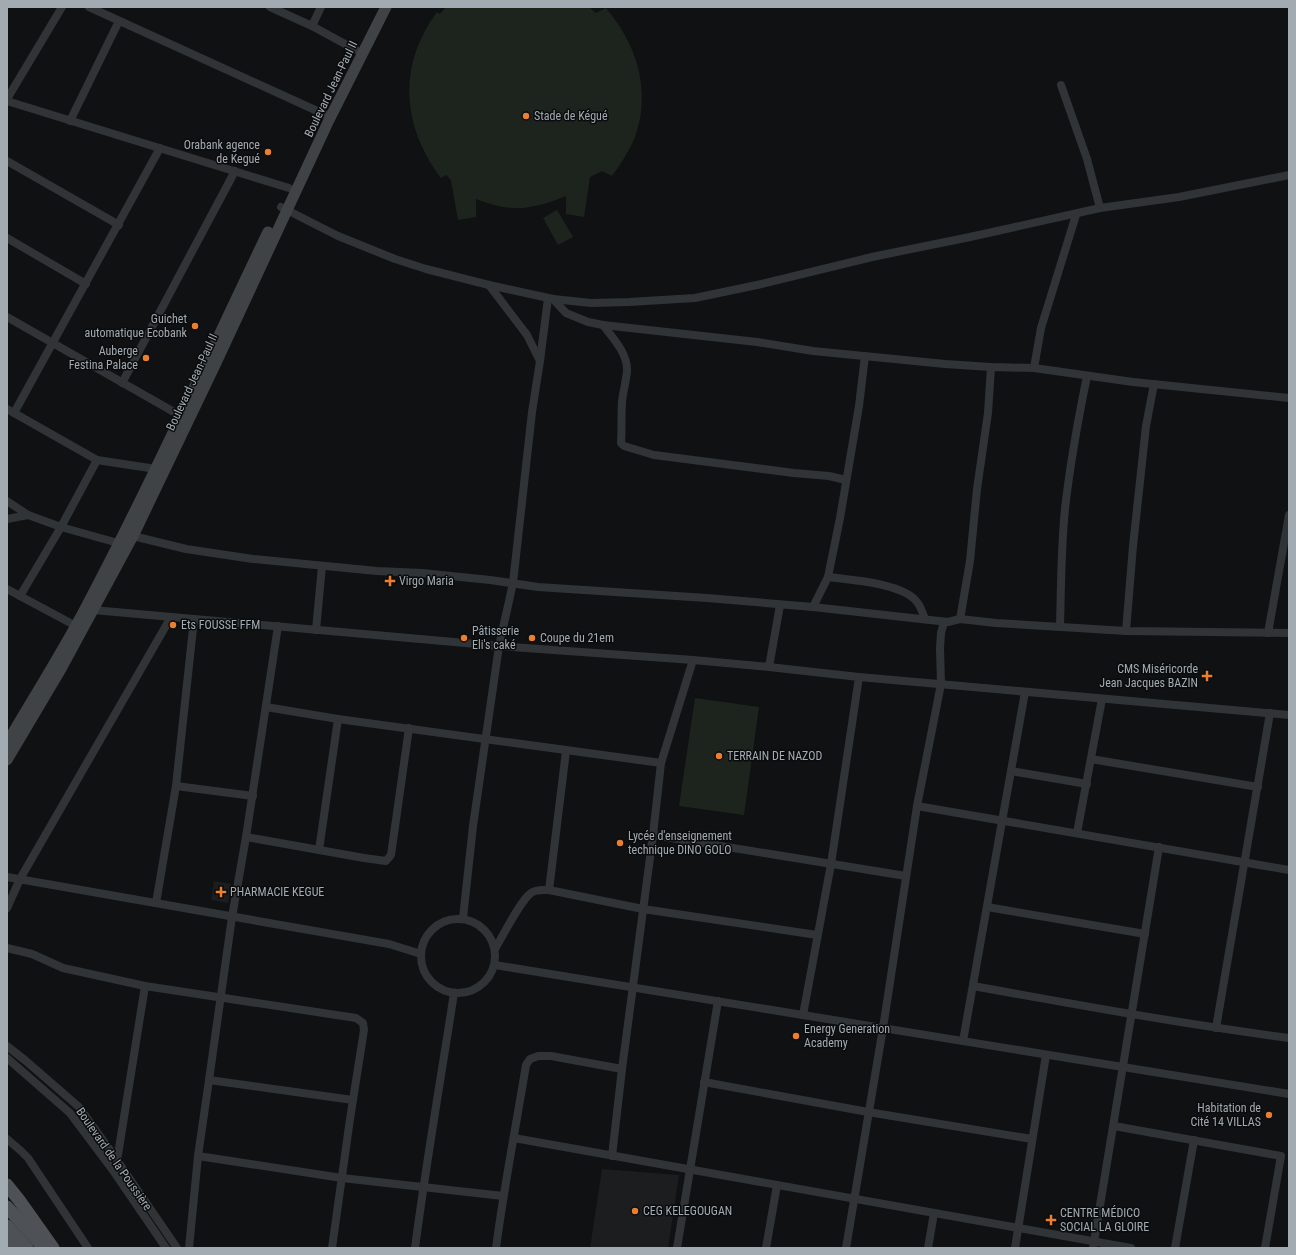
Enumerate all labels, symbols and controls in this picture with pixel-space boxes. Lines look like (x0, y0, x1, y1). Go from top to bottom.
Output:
street label: Boulevard Jean-Paul II (302, 39, 360, 139)
place label: Stade de Kégué (534, 109, 608, 123)
marker: Stade de Kégué (521, 111, 531, 121)
place label: Orabank agence de Kegué (184, 138, 260, 166)
marker: Orabank agence de Kegué (263, 147, 273, 157)
place label: Guichet automatique Ecobank (84, 312, 188, 340)
marker: Guichet automatique Ecobank (190, 321, 200, 331)
street label: Boulevard Jean-Paul II (163, 331, 221, 433)
place label: Auberge Festina Palace (69, 344, 138, 372)
marker: Auberge Festina Palace (141, 353, 151, 363)
place label: Virgo Maria (399, 574, 454, 588)
marker: Virgo Maria (384, 575, 396, 587)
place label: Ets FOUSSE FFM (181, 618, 260, 632)
marker: Ets FOUSSE FFM (168, 620, 178, 630)
place label: Pâtisserie Eli's caké (472, 624, 520, 652)
place label: Coupe du 21em (540, 631, 614, 645)
marker: Pâtisserie Eli's caké (459, 633, 469, 643)
marker: Coupe du 21em (527, 633, 537, 643)
place label: CMS Miséricorde Jean Jacques BAZIN (1099, 662, 1198, 690)
marker: CMS Miséricorde Jean Jacques BAZIN (1201, 670, 1213, 682)
place label: TERRAIN DE NAZOD (727, 749, 822, 763)
marker: TERRAIN DE NAZOD (714, 751, 724, 761)
place label: Lycée d'enseignement technique DINO GOLO (628, 829, 732, 857)
marker: Lycée d'enseignement technique DINO GOLO (615, 838, 625, 848)
place label: PHARMACIE KEGUE (230, 885, 324, 899)
marker: PHARMACIE KEGUE (215, 886, 227, 898)
place label: Energy Generation Academy (804, 1022, 890, 1050)
marker: Energy Generation Academy (791, 1031, 801, 1041)
place label: Habitation de Cité 14 VILLAS (1191, 1101, 1261, 1129)
street label: Boulevard de la Poussière (73, 1105, 155, 1213)
marker: Habitation de Cité 14 VILLAS (1264, 1110, 1274, 1120)
place label: CEG KELEGOUGAN (643, 1204, 732, 1218)
place label: CENTRE MÉDICO SOCIAL LA GLOIRE (1060, 1205, 1149, 1234)
marker: CEG KELEGOUGAN (630, 1206, 640, 1216)
marker: CENTRE MÉDICO SOCIAL LA GLOIRE (1045, 1214, 1057, 1226)

